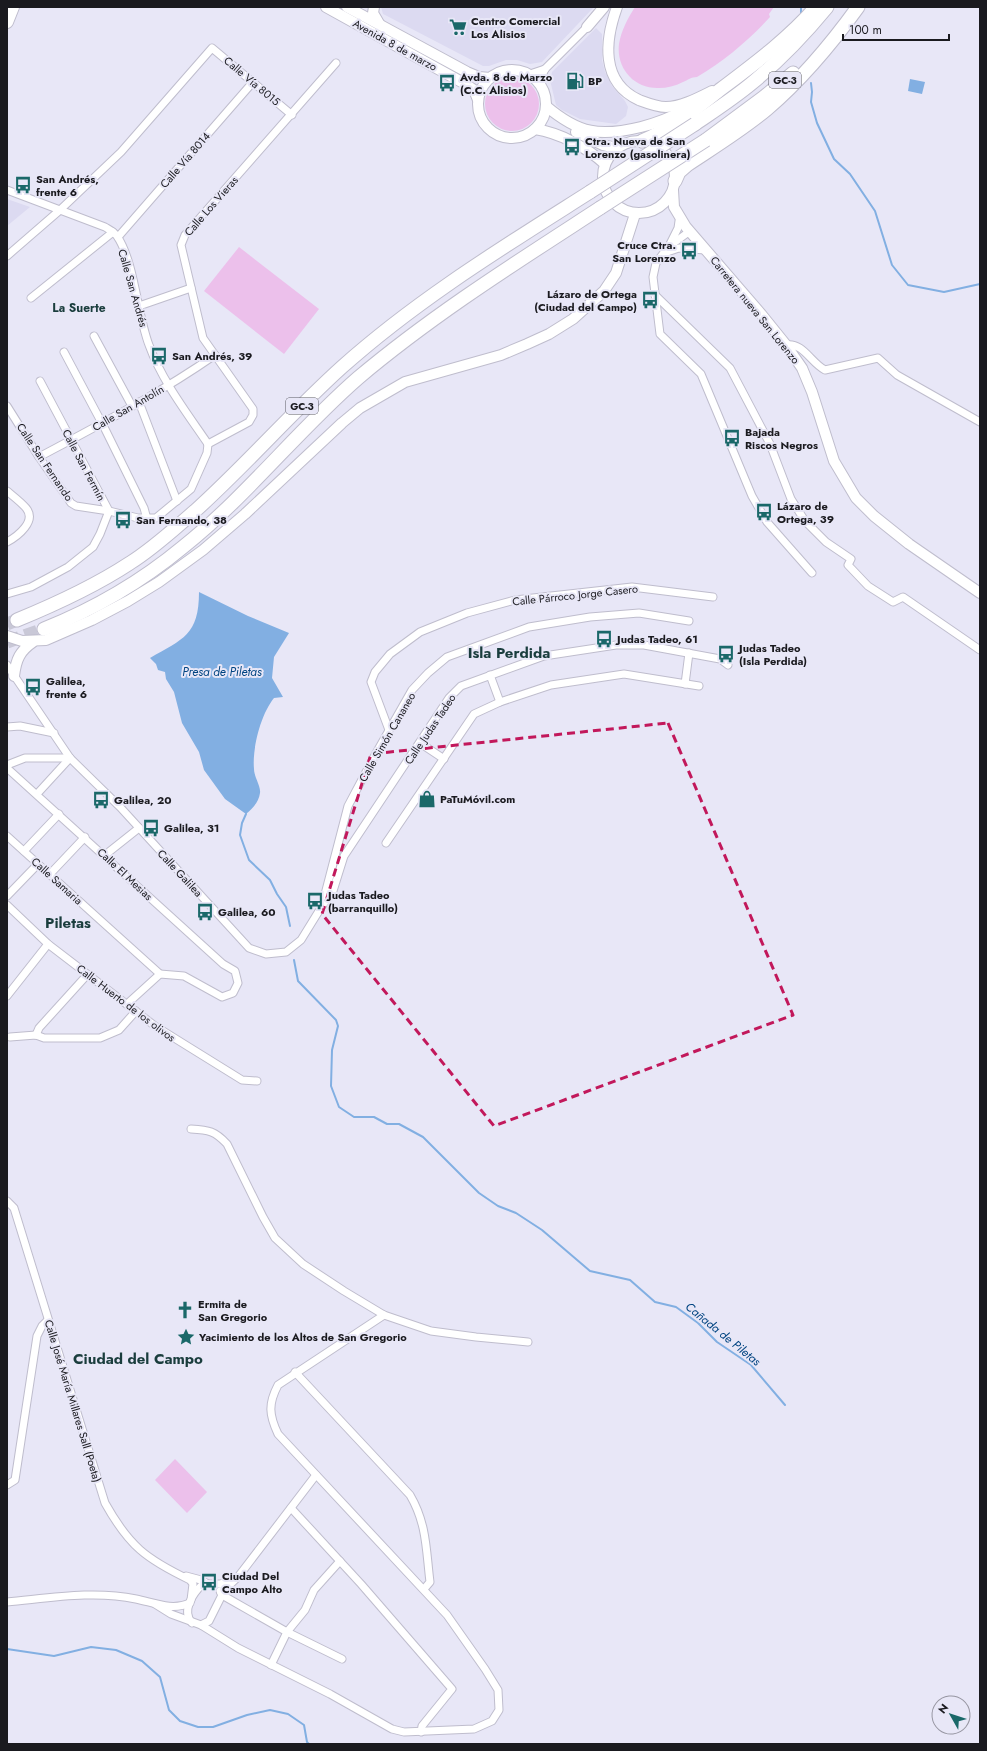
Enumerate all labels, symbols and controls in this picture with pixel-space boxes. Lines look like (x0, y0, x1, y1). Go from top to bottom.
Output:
place label: Centro Comercial Los Alisios (471, 13, 560, 42)
street label: Avenida 8 de marzo (350, 15, 440, 75)
scale bar (843, 16, 949, 42)
supermarket icon: Centro Comercial Los Alisios (448, 17, 468, 37)
text: 100 m (849, 21, 882, 39)
street label: Calle Vía 8015 (220, 53, 284, 109)
place label: Avda. 8 de Marzo (C.C. Alisios) (459, 69, 553, 98)
fuel station icon: BP (565, 71, 585, 91)
road number: GC-3 (769, 72, 801, 88)
bus stop icon: Avda. 8 de Marzo (C.C. Alisios) (437, 73, 457, 93)
place label: BP (588, 73, 602, 89)
street label: Calle Vía 8014 (156, 128, 214, 191)
place label: Ctra. Nueva de San Lorenzo (gasolinera) (585, 133, 690, 162)
bus stop icon: Ctra. Nueva de San Lorenzo (gasolinera) (562, 137, 582, 157)
place label: San Andrés, frente 6 (36, 171, 99, 200)
street label: Calle Los Vieras (180, 172, 242, 239)
bus stop icon: San Andrés, frente 6 (13, 175, 33, 195)
place label: Cruce Ctra. San Lorenzo (612, 237, 677, 266)
bus stop icon: Cruce Ctra. San Lorenzo (679, 241, 699, 261)
street label: Calle San Andrés (114, 247, 152, 329)
street label: Carretera nueva San Lorenzo (707, 253, 803, 367)
place label: Lázaro de Ortega (Ciudad del Campo) (534, 286, 637, 315)
bus stop icon: Lázaro de Ortega (Ciudad del Campo) (640, 290, 660, 310)
district label: La Suerte (52, 299, 106, 317)
bus stop icon: San Andrés, 39 (149, 346, 169, 366)
place label: San Andrés, 39 (172, 348, 252, 364)
street label: Calle San Antolín (89, 381, 167, 435)
road number: GC-3 (286, 398, 318, 414)
street label: Calle San Fernando (13, 420, 77, 504)
place label: Bajada Riscos Negros (745, 424, 818, 453)
street label: Calle San Fermín (58, 426, 110, 504)
bus stop icon: Bajada Riscos Negros (722, 428, 742, 448)
place label: Lázaro de Ortega, 39 (777, 498, 834, 527)
bus stop icon: Lázaro de Ortega, 39 (754, 502, 774, 522)
bus stop icon: San Fernando, 38 (113, 510, 133, 530)
place label: San Fernando, 38 (136, 512, 227, 528)
street label: Calle Párroco Jorge Casero (511, 580, 639, 610)
bus stop icon: Judas Tadeo, 61 (594, 629, 614, 649)
place label: Judas Tadeo, 61 (615, 631, 698, 647)
place label: Judas Tadeo (Isla Perdida) (737, 640, 807, 669)
district label: Isla Perdida (468, 642, 550, 664)
bus stop icon: Judas Tadeo (Isla Perdida) (716, 644, 736, 664)
water label: Presa de Piletas (182, 663, 262, 681)
place label: Galilea, frente 6 (46, 673, 87, 702)
bus stop icon: Galilea, frente 6 (23, 677, 43, 697)
street label: Calle Simón Cananeo (355, 689, 419, 785)
street label: Calle Judas Tadeo (400, 691, 460, 767)
shop icon: PaTuMóvil.com (417, 789, 437, 809)
bus stop icon: Galilea, 20 (91, 790, 111, 810)
place label: PaTuMóvil.com (440, 791, 515, 807)
place label: Galilea, 20 (114, 792, 171, 808)
bus stop icon: Galilea, 31 (141, 818, 161, 838)
place label: Galilea, 31 (164, 820, 219, 836)
street label: Calle El Mesias (94, 844, 157, 904)
street label: Calle Galilea (154, 846, 206, 900)
street label: Calle Samaria (28, 854, 86, 908)
place label: Judas Tadeo (barranquillo) (326, 887, 398, 916)
bus stop icon: Judas Tadeo (barranquillo) (305, 891, 325, 911)
bus stop icon: Galilea, 60 (195, 902, 215, 922)
place label: Galilea, 60 (218, 904, 276, 920)
district label: Piletas (45, 912, 91, 934)
street label: Calle Huerto de los olivos (73, 961, 179, 1046)
place label: Ermita de San Gregorio (198, 1296, 268, 1325)
water label: Cañada de Piletas (681, 1298, 765, 1370)
church icon: Ermita de San Gregorio (175, 1300, 195, 1320)
street label: Calle José María Millares Sall (Poeta) (41, 1318, 105, 1484)
place icon: Yacimiento de los Altos de San Gregorio (176, 1327, 196, 1347)
place label: Yacimiento de los Altos de San Gregorio (198, 1329, 407, 1345)
district label: Ciudad del Campo (73, 1348, 203, 1370)
place label: Ciudad Del Campo Alto (222, 1568, 283, 1597)
bus stop icon: Ciudad Del Campo Alto (199, 1572, 219, 1592)
north arrow (931, 1695, 971, 1735)
text: N (934, 1700, 952, 1717)

